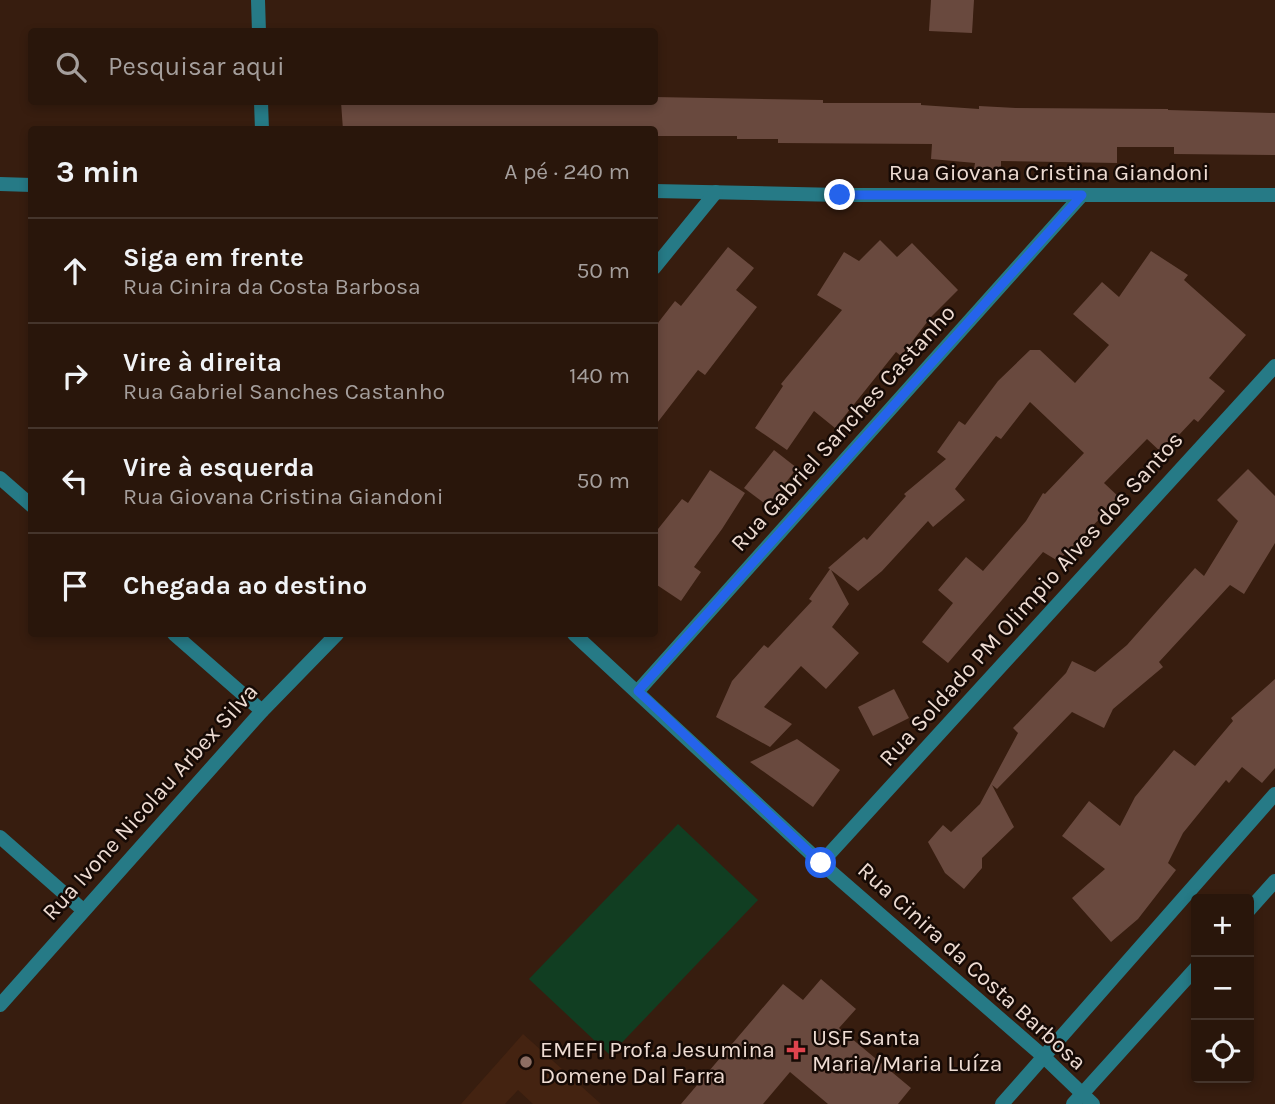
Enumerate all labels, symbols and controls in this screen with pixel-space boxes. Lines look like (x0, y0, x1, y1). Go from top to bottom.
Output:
search box (28, 28, 658, 105)
icon: search (52, 48, 90, 86)
text: Pesquisar aqui (108, 51, 285, 82)
text: 3 min (56, 154, 139, 190)
text: A pé · 240 m (504, 158, 630, 185)
street label: Rua Giovana Cristina Giandoni (889, 159, 1209, 186)
route end (824, 179, 855, 210)
text: Siga em frente (123, 242, 304, 273)
icon: ahead (56, 252, 94, 290)
text: 50 m (576, 257, 630, 284)
text: Rua Cinira da Costa Barbosa (123, 273, 421, 300)
street label: Rua Gabriel Sanches Castanho (725, 299, 961, 557)
text: Vire à direita (123, 347, 282, 378)
icon: right (56, 357, 94, 395)
text: 140 m (569, 362, 630, 389)
text: Rua Gabriel Sanches Castanho (123, 378, 445, 405)
street label: Rua Soldado PM Olimpio Alves dos Santos (874, 426, 1188, 772)
text: Vire à esquerda (123, 452, 314, 483)
icon: left (56, 462, 94, 500)
text: 50 m (576, 467, 630, 494)
text: Rua Giovana Cristina Giandoni (123, 483, 444, 510)
icon: arrive (56, 567, 94, 605)
text: Chegada ao destino (123, 570, 367, 601)
street label: Rua Ivone Nicolau Arbex Silva (37, 678, 263, 926)
route start (805, 847, 836, 878)
street label: Rua Cinira da Costa Barbosa (852, 856, 1092, 1076)
map controls (1191, 894, 1254, 1083)
button: + (1191, 894, 1254, 957)
button: − (1191, 957, 1254, 1020)
button: locate (1191, 1020, 1254, 1083)
place label: USF Santa Maria/Maria Luíza (812, 1024, 1002, 1077)
place label: EMEFI Prof.ª Jesumina Domene Dal Farra (540, 1036, 775, 1089)
marker: USF Santa Maria/Maria Luíza (786, 1040, 806, 1060)
marker: EMEFI Prof.ª Jesumina Domene Dal Farra (518, 1054, 534, 1070)

